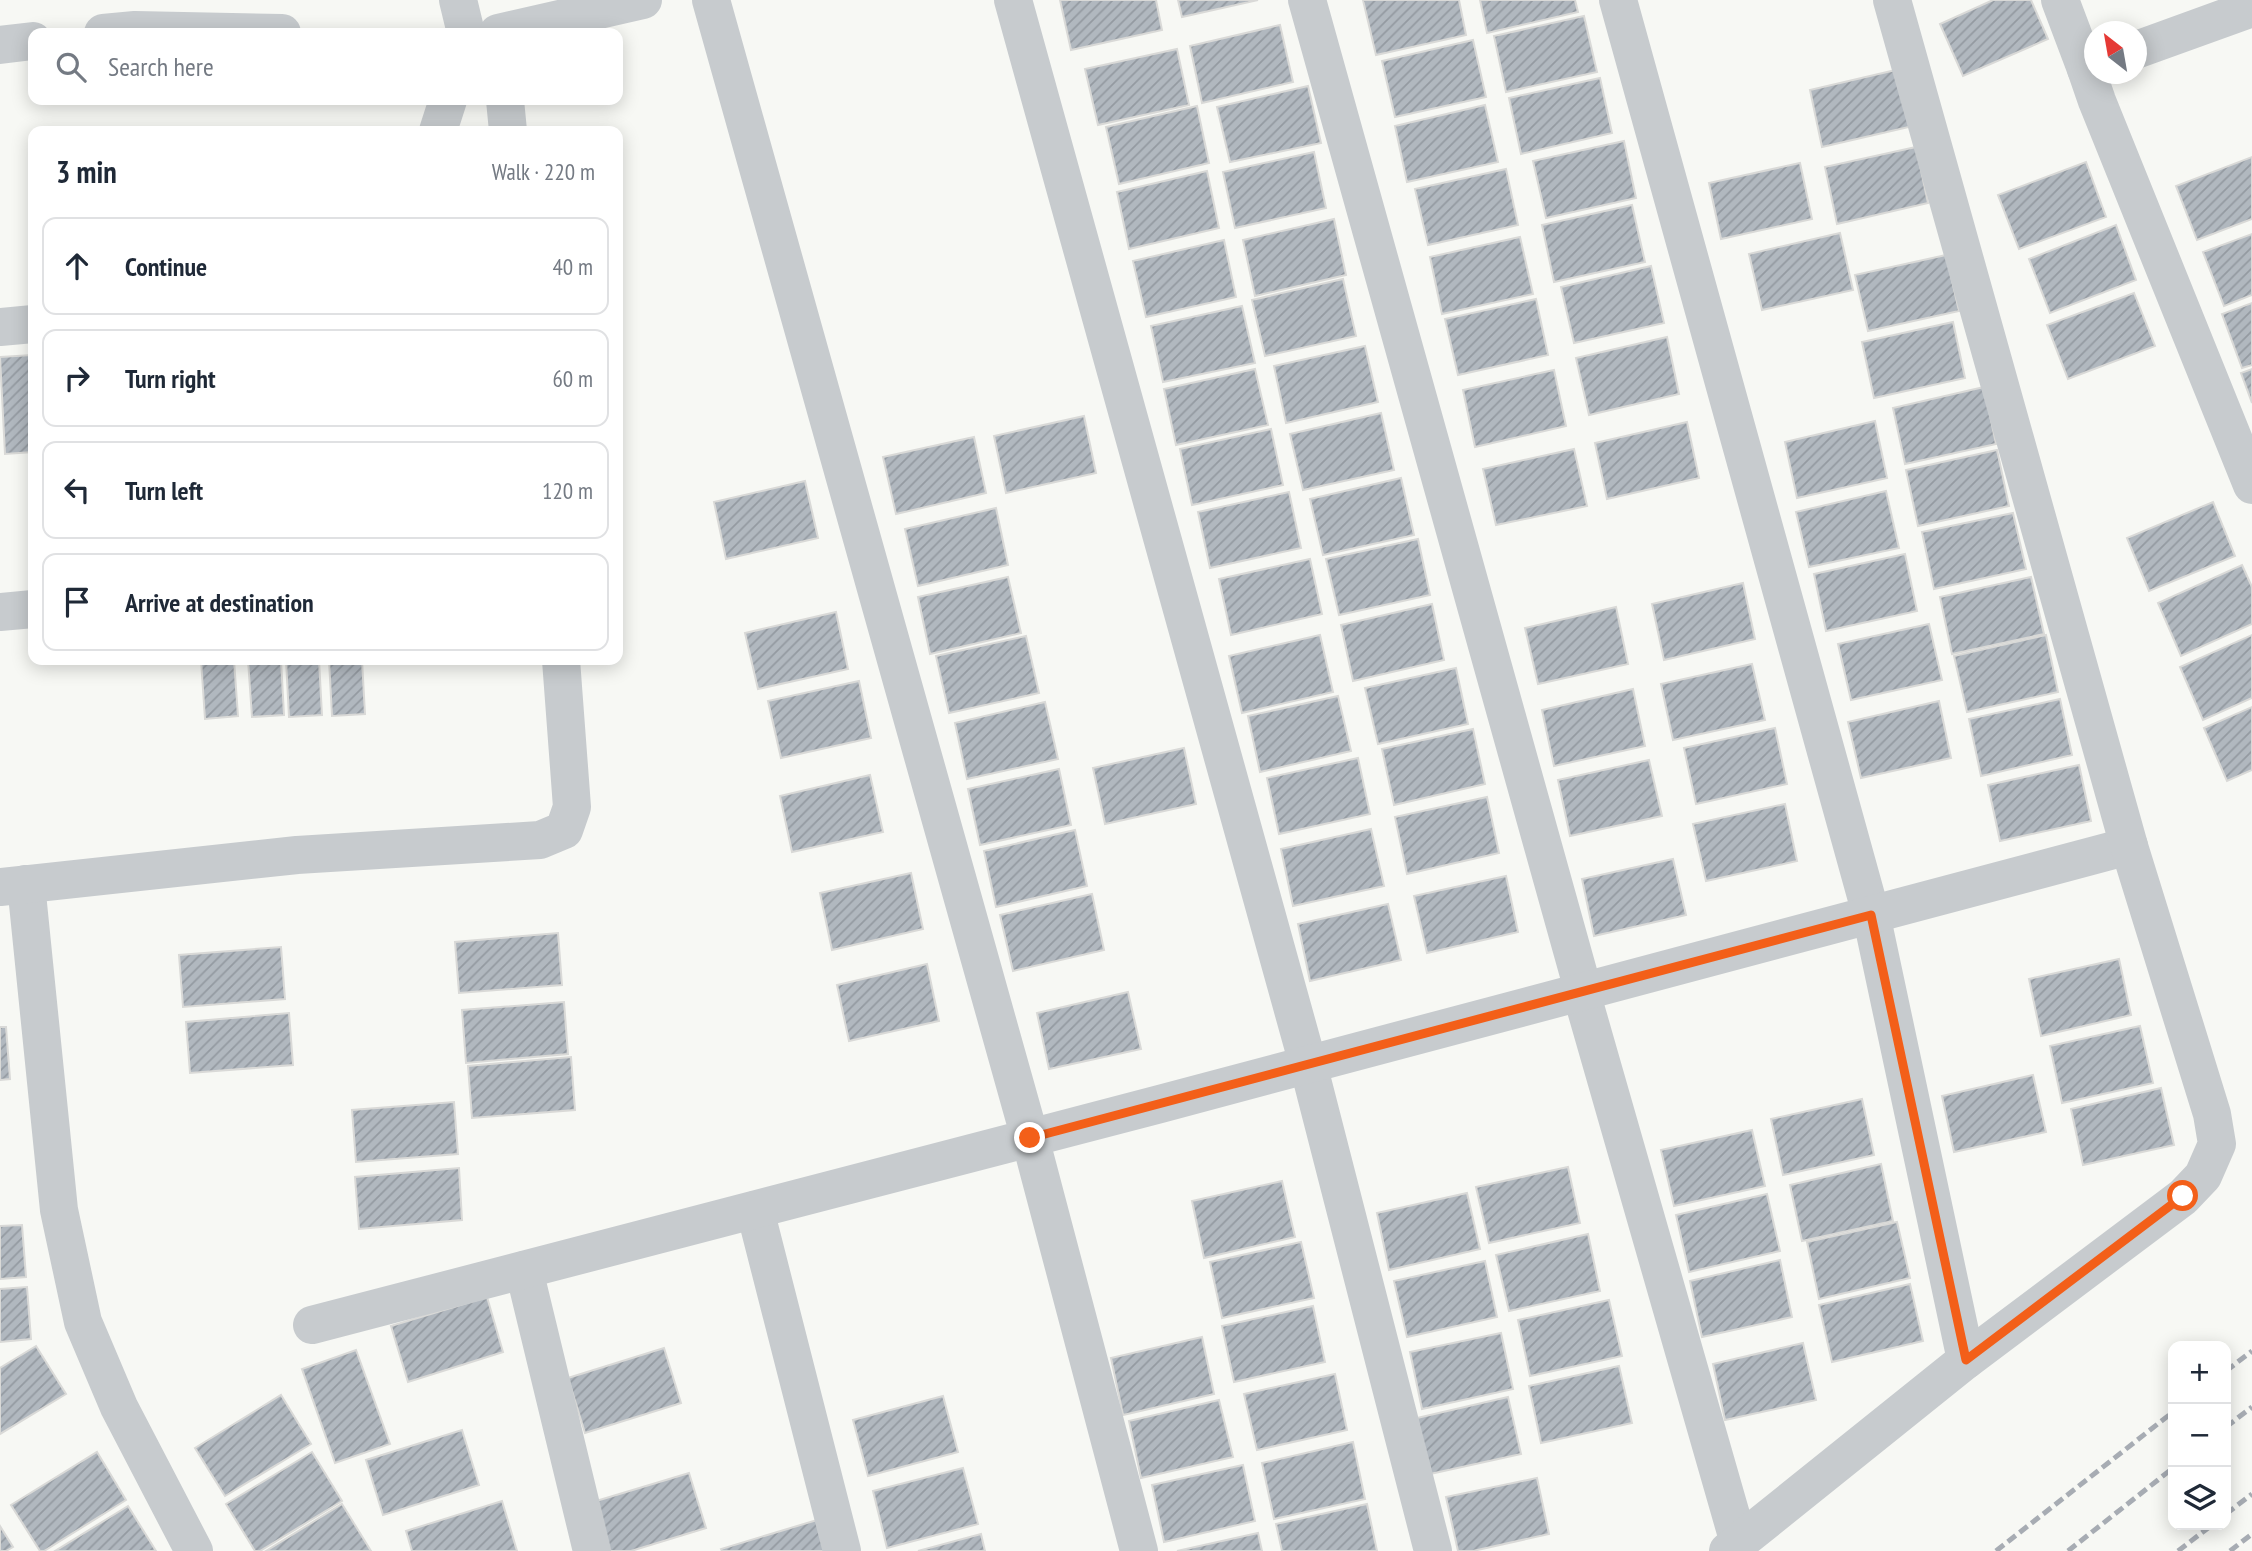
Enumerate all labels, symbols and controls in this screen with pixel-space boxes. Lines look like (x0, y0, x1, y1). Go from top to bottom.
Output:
north arrow (2084, 21, 2147, 84)
search box (28, 28, 623, 105)
icon: search (52, 48, 90, 86)
text: Search here (108, 50, 214, 83)
text: 3 min (56, 152, 117, 191)
text: Walk · 220 m (492, 157, 595, 186)
icon: ahead (58, 247, 96, 285)
text: Continue (125, 250, 207, 283)
text: 40 m (552, 252, 593, 281)
icon: right (58, 359, 96, 397)
text: Turn right (125, 362, 216, 395)
text: 60 m (552, 364, 593, 393)
icon: left (58, 471, 96, 509)
text: Turn left (125, 474, 203, 507)
text: 120 m (542, 476, 593, 505)
icon: arrive (58, 583, 96, 621)
text: Arrive at destination (125, 586, 314, 619)
route end (1014, 1122, 1045, 1153)
route start (2167, 1180, 2198, 1211)
map controls (2168, 1341, 2231, 1530)
button: + (2168, 1341, 2231, 1404)
button: − (2168, 1404, 2231, 1467)
button: layers (2168, 1467, 2231, 1530)

